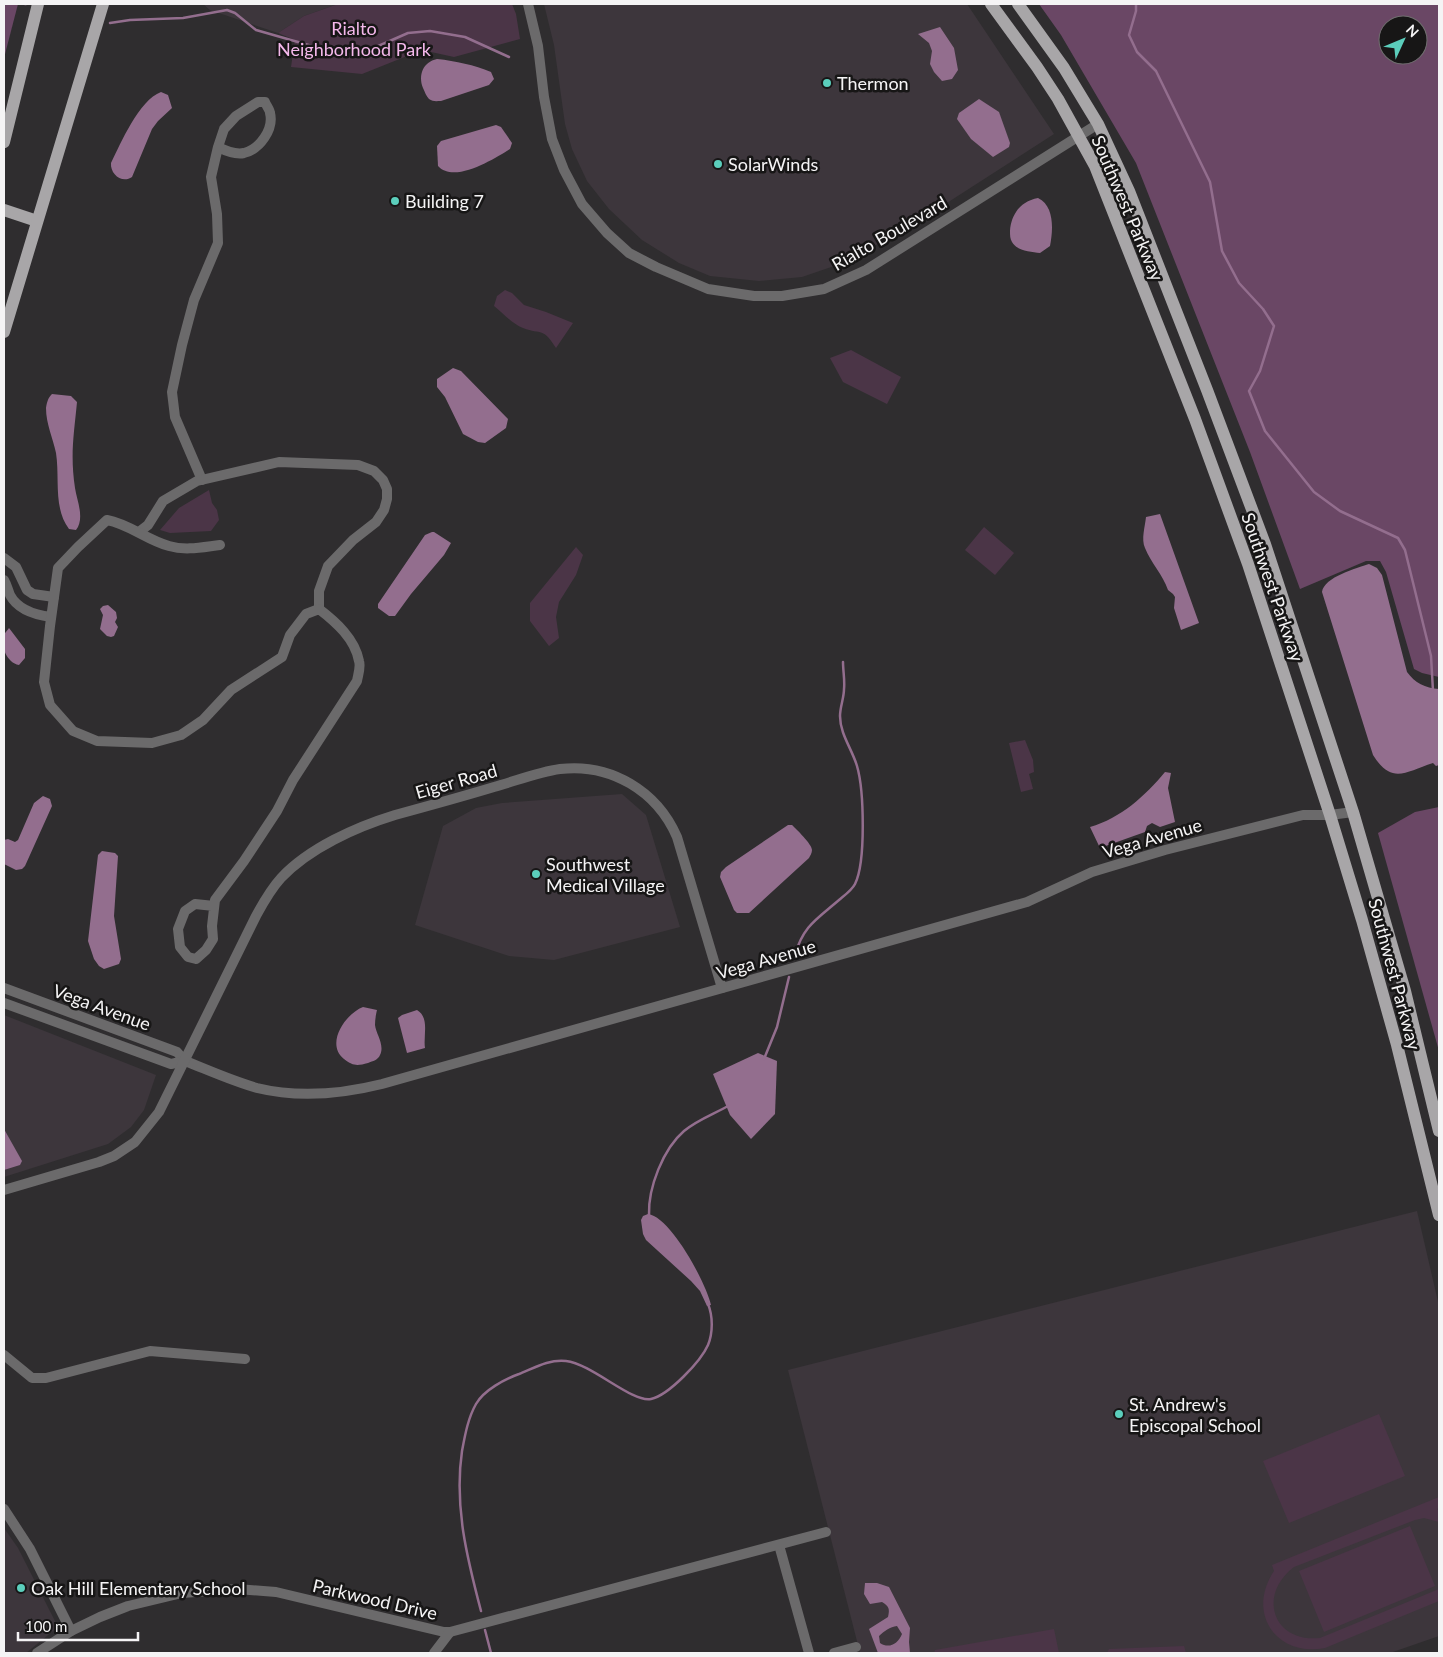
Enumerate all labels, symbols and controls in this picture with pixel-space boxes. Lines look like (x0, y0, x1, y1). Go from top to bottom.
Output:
north arrow (1378, 15, 1428, 65)
park label: Rialto Neighborhood Park (277, 17, 432, 60)
text: N (1403, 21, 1423, 40)
place label: Thermon (837, 72, 909, 94)
marker: Thermon (821, 77, 833, 89)
street label: Southwest Parkway (1087, 132, 1169, 285)
place label: SolarWinds (728, 153, 818, 175)
marker: SolarWinds (712, 158, 724, 170)
place label: Building 7 (405, 190, 484, 212)
street label: Rialto Boulevard (827, 191, 951, 275)
marker: Building 7 (389, 195, 401, 207)
street label: Southwest Parkway (1237, 510, 1309, 665)
street label: Eiger Road (413, 759, 499, 803)
street label: Vega Avenue (1100, 813, 1204, 863)
place label: Southwest Medical Village (546, 853, 665, 896)
marker: Southwest Medical Village (530, 868, 542, 880)
street label: Southwest Parkway (1364, 896, 1426, 1053)
street label: Vega Avenue (714, 934, 818, 984)
street label: Vega Avenue (50, 979, 154, 1035)
place label: St. Andrew's Episcopal School (1129, 1393, 1261, 1436)
marker: St. Andrew's Episcopal School (1113, 1408, 1125, 1420)
street label: Parkwood Drive (311, 1574, 439, 1624)
place label: Oak Hill Elementary School (31, 1577, 246, 1599)
marker: Oak Hill Elementary School (15, 1582, 27, 1594)
scale bar (18, 1610, 138, 1642)
text: 100 m (25, 1617, 67, 1635)

